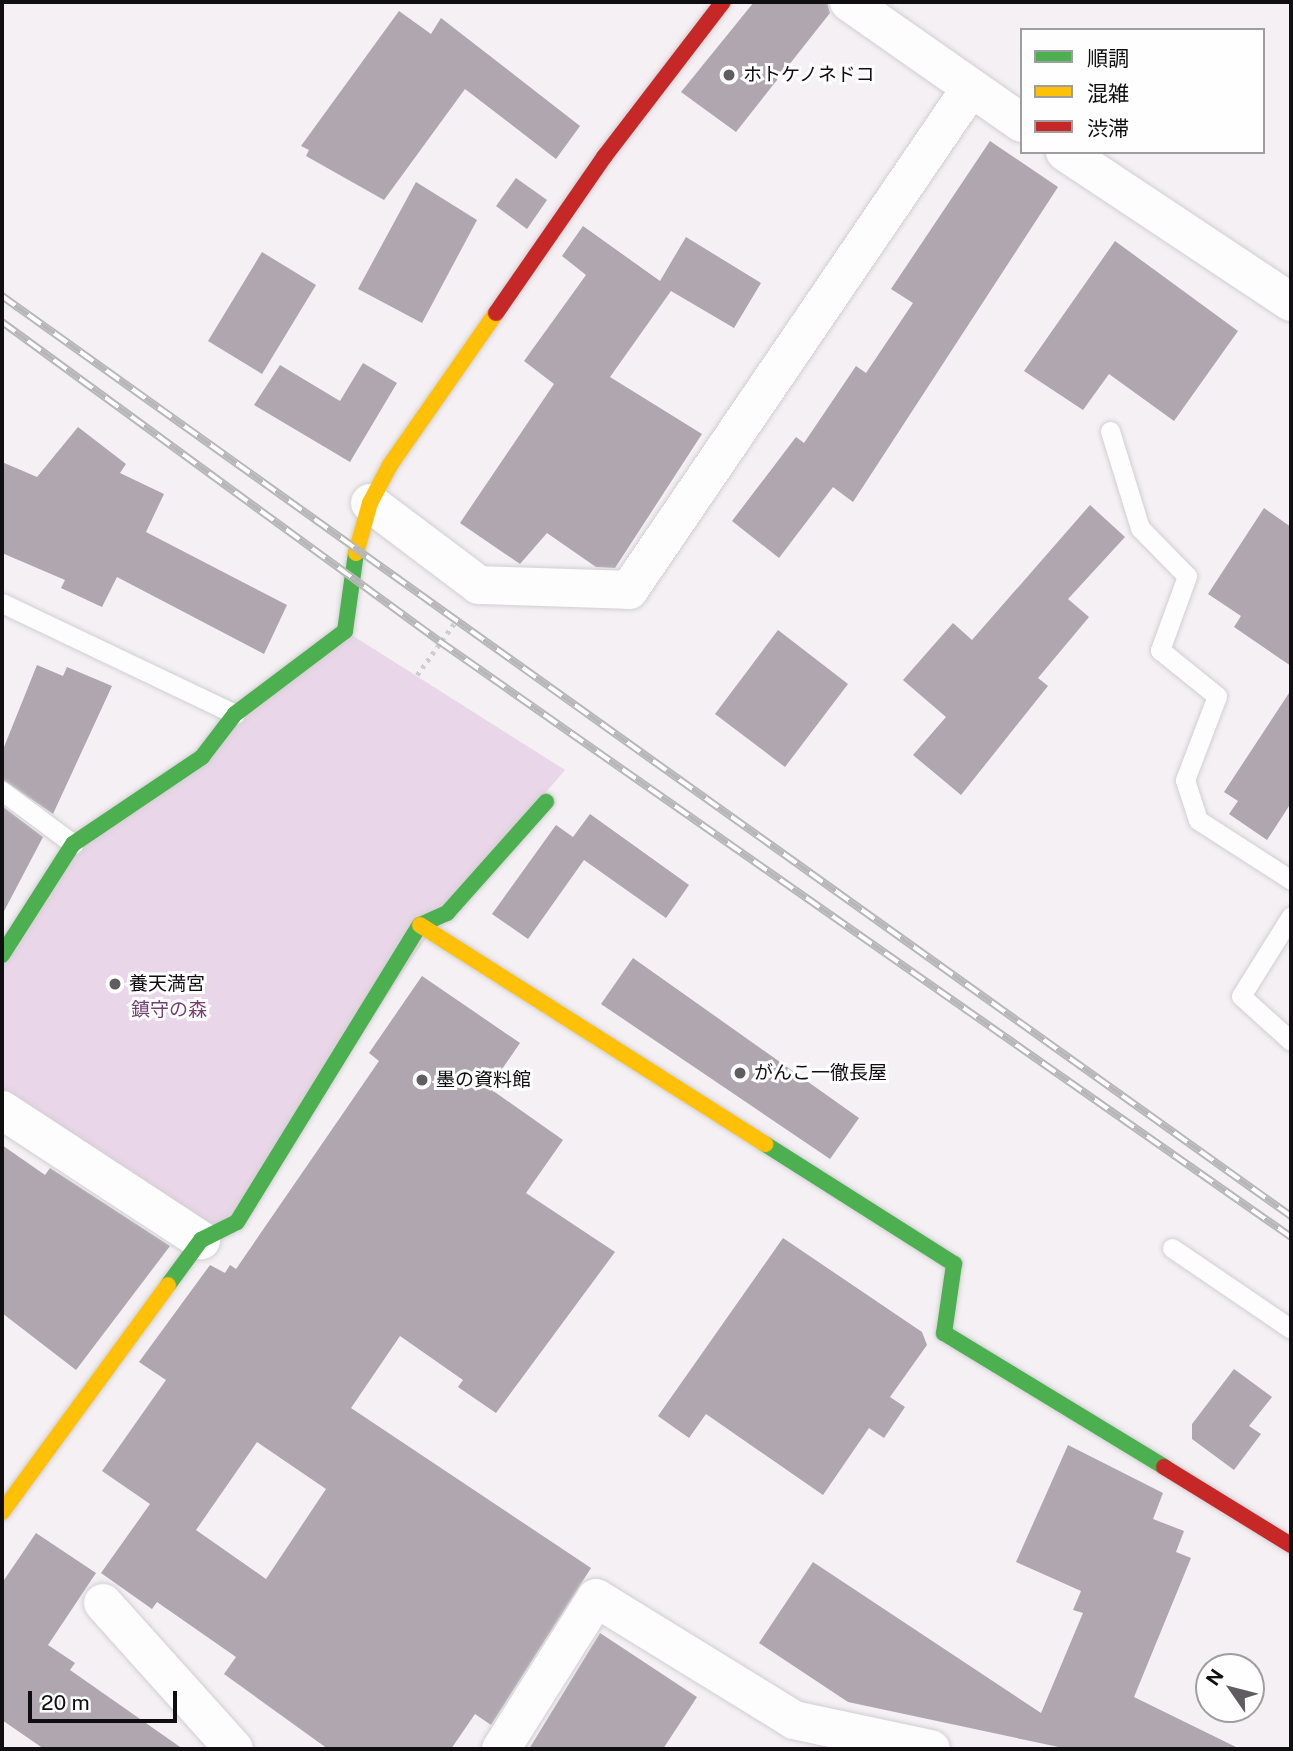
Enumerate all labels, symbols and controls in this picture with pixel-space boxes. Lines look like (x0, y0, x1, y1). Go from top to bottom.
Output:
legend (1020, 28, 1265, 154)
text: 順調 (1087, 46, 1129, 71)
place label: ホトケノネドコ (743, 64, 876, 86)
marker: ホトケノネドコ (721, 67, 737, 83)
text: 混雑 (1087, 81, 1129, 106)
text: 渋滞 (1087, 116, 1129, 141)
place label: 養天満宮 (129, 973, 205, 995)
marker: 養天満宮 (107, 976, 123, 992)
park label: 鎮守の森 (131, 999, 207, 1021)
place label: がんこ一徹長屋 (754, 1062, 887, 1084)
marker: がんこ一徹長屋 (732, 1065, 748, 1081)
place label: 墨の資料館 (436, 1069, 531, 1091)
marker: 墨の資料館 (414, 1072, 430, 1088)
north arrow (1195, 1653, 1265, 1723)
text: N (1201, 1665, 1228, 1690)
scale bar (32, 1678, 180, 1722)
text: 20 m (41, 1690, 90, 1715)

